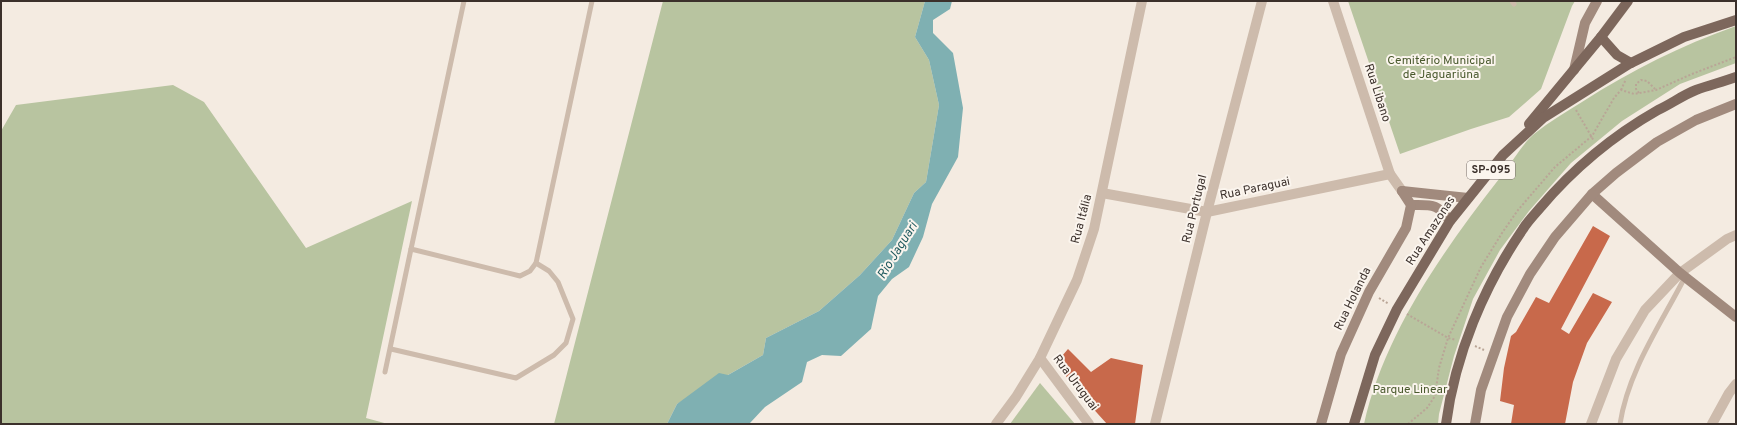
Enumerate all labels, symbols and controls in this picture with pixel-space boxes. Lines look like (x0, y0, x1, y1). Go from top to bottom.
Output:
park label: Cemitério Municipal de Jaguariúna (1387, 53, 1495, 83)
street label: Rua Libano (1360, 62, 1394, 125)
road number: SP-095 (1467, 161, 1515, 179)
street label: Rua Portugal (1179, 173, 1211, 245)
street label: Rua Paraguai (1218, 174, 1292, 204)
street label: Rua Itália (1068, 193, 1096, 245)
street label: Rua Amazonas (1403, 193, 1459, 269)
water label: Rio Jaguari (874, 219, 922, 282)
street label: Rua Holanda (1331, 265, 1375, 333)
street label: Rua Uruguai (1049, 352, 1101, 414)
park label: Parque Linear (1372, 382, 1448, 398)

